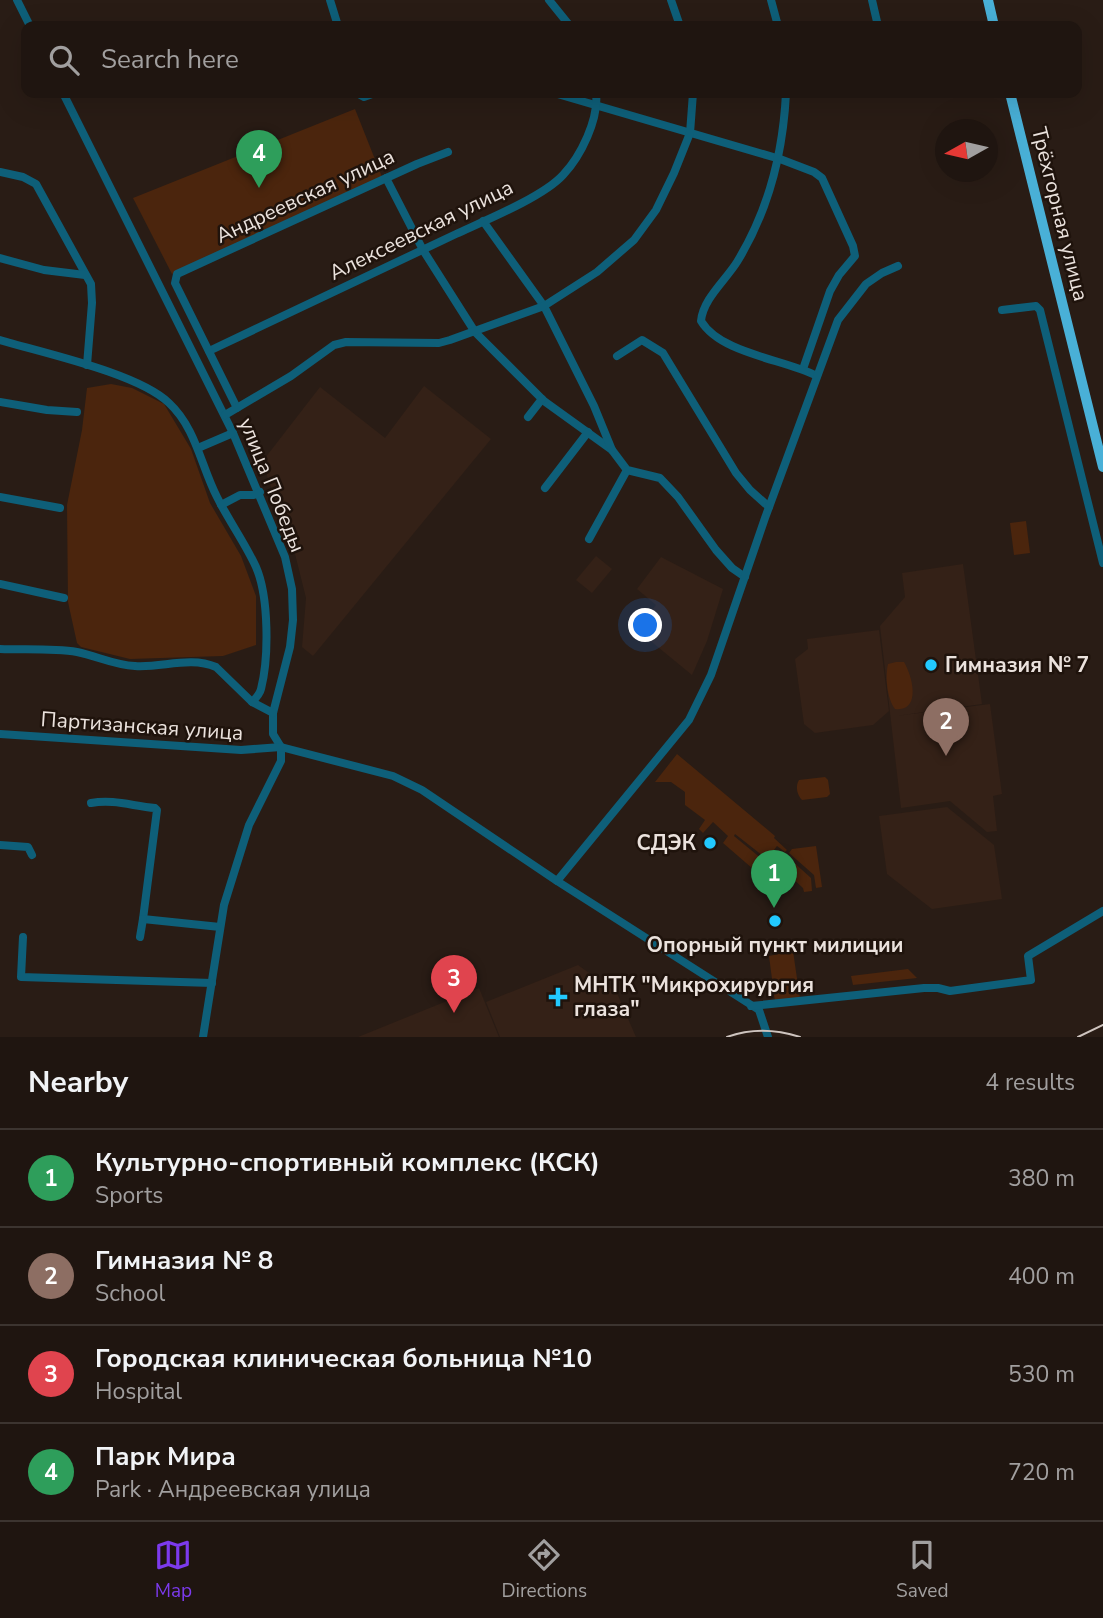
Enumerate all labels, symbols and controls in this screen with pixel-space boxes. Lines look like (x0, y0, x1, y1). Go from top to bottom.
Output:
search box (21, 21, 1082, 98)
icon: search (45, 41, 83, 79)
text: Search here (101, 42, 239, 77)
north arrow (935, 119, 998, 182)
street label: Трёхгорная улица (1025, 124, 1095, 304)
pin: 4 (236, 130, 282, 188)
street label: Андреевская улица (211, 142, 399, 250)
street label: Алексеевская улица (324, 173, 518, 287)
street label: улица Победы (232, 414, 312, 556)
your location (628, 608, 662, 642)
place label: Гимназия № 7 (945, 651, 1089, 679)
marker: Гимназия № 7 (923, 657, 939, 673)
pin: 2 (923, 698, 969, 756)
street label: Партизанская улица (40, 705, 244, 747)
place label: СДЭК (637, 829, 697, 857)
marker: СДЭК (702, 835, 718, 851)
pin: 1 (751, 850, 797, 908)
marker: Опорный пункт милиции (767, 913, 783, 929)
place label: Опорный пункт милиции (647, 931, 903, 959)
pin: 3 (431, 955, 477, 1013)
place label: МНТК "Микрохирургия глаза" (574, 971, 814, 1023)
marker: МНТК "Микрохирургия глаза" (548, 987, 568, 1007)
text: Nearby (28, 1062, 128, 1103)
text: 4 results (985, 1067, 1075, 1098)
text: Культурно-спортивный комплекс (КСК) (95, 1145, 600, 1180)
text: 1 (44, 1163, 58, 1194)
text: 380 m (1008, 1163, 1075, 1194)
text: Sports (95, 1180, 163, 1211)
text: Гимназия № 8 (95, 1243, 273, 1278)
text: 2 (44, 1261, 58, 1292)
text: 400 m (1008, 1261, 1075, 1292)
text: School (95, 1278, 165, 1309)
text: Городская клиническая больница №10 (95, 1341, 592, 1376)
text: 3 (44, 1359, 58, 1390)
text: 530 m (1008, 1359, 1075, 1390)
text: Hospital (95, 1376, 182, 1407)
text: Парк Мира (95, 1439, 236, 1474)
text: 4 (44, 1457, 58, 1488)
text: 720 m (1008, 1457, 1075, 1488)
text: Park · Андреевская улица (95, 1474, 371, 1505)
tab: Map (154, 1536, 192, 1604)
tab: Directions (501, 1536, 587, 1604)
tab: Saved (896, 1536, 949, 1604)

